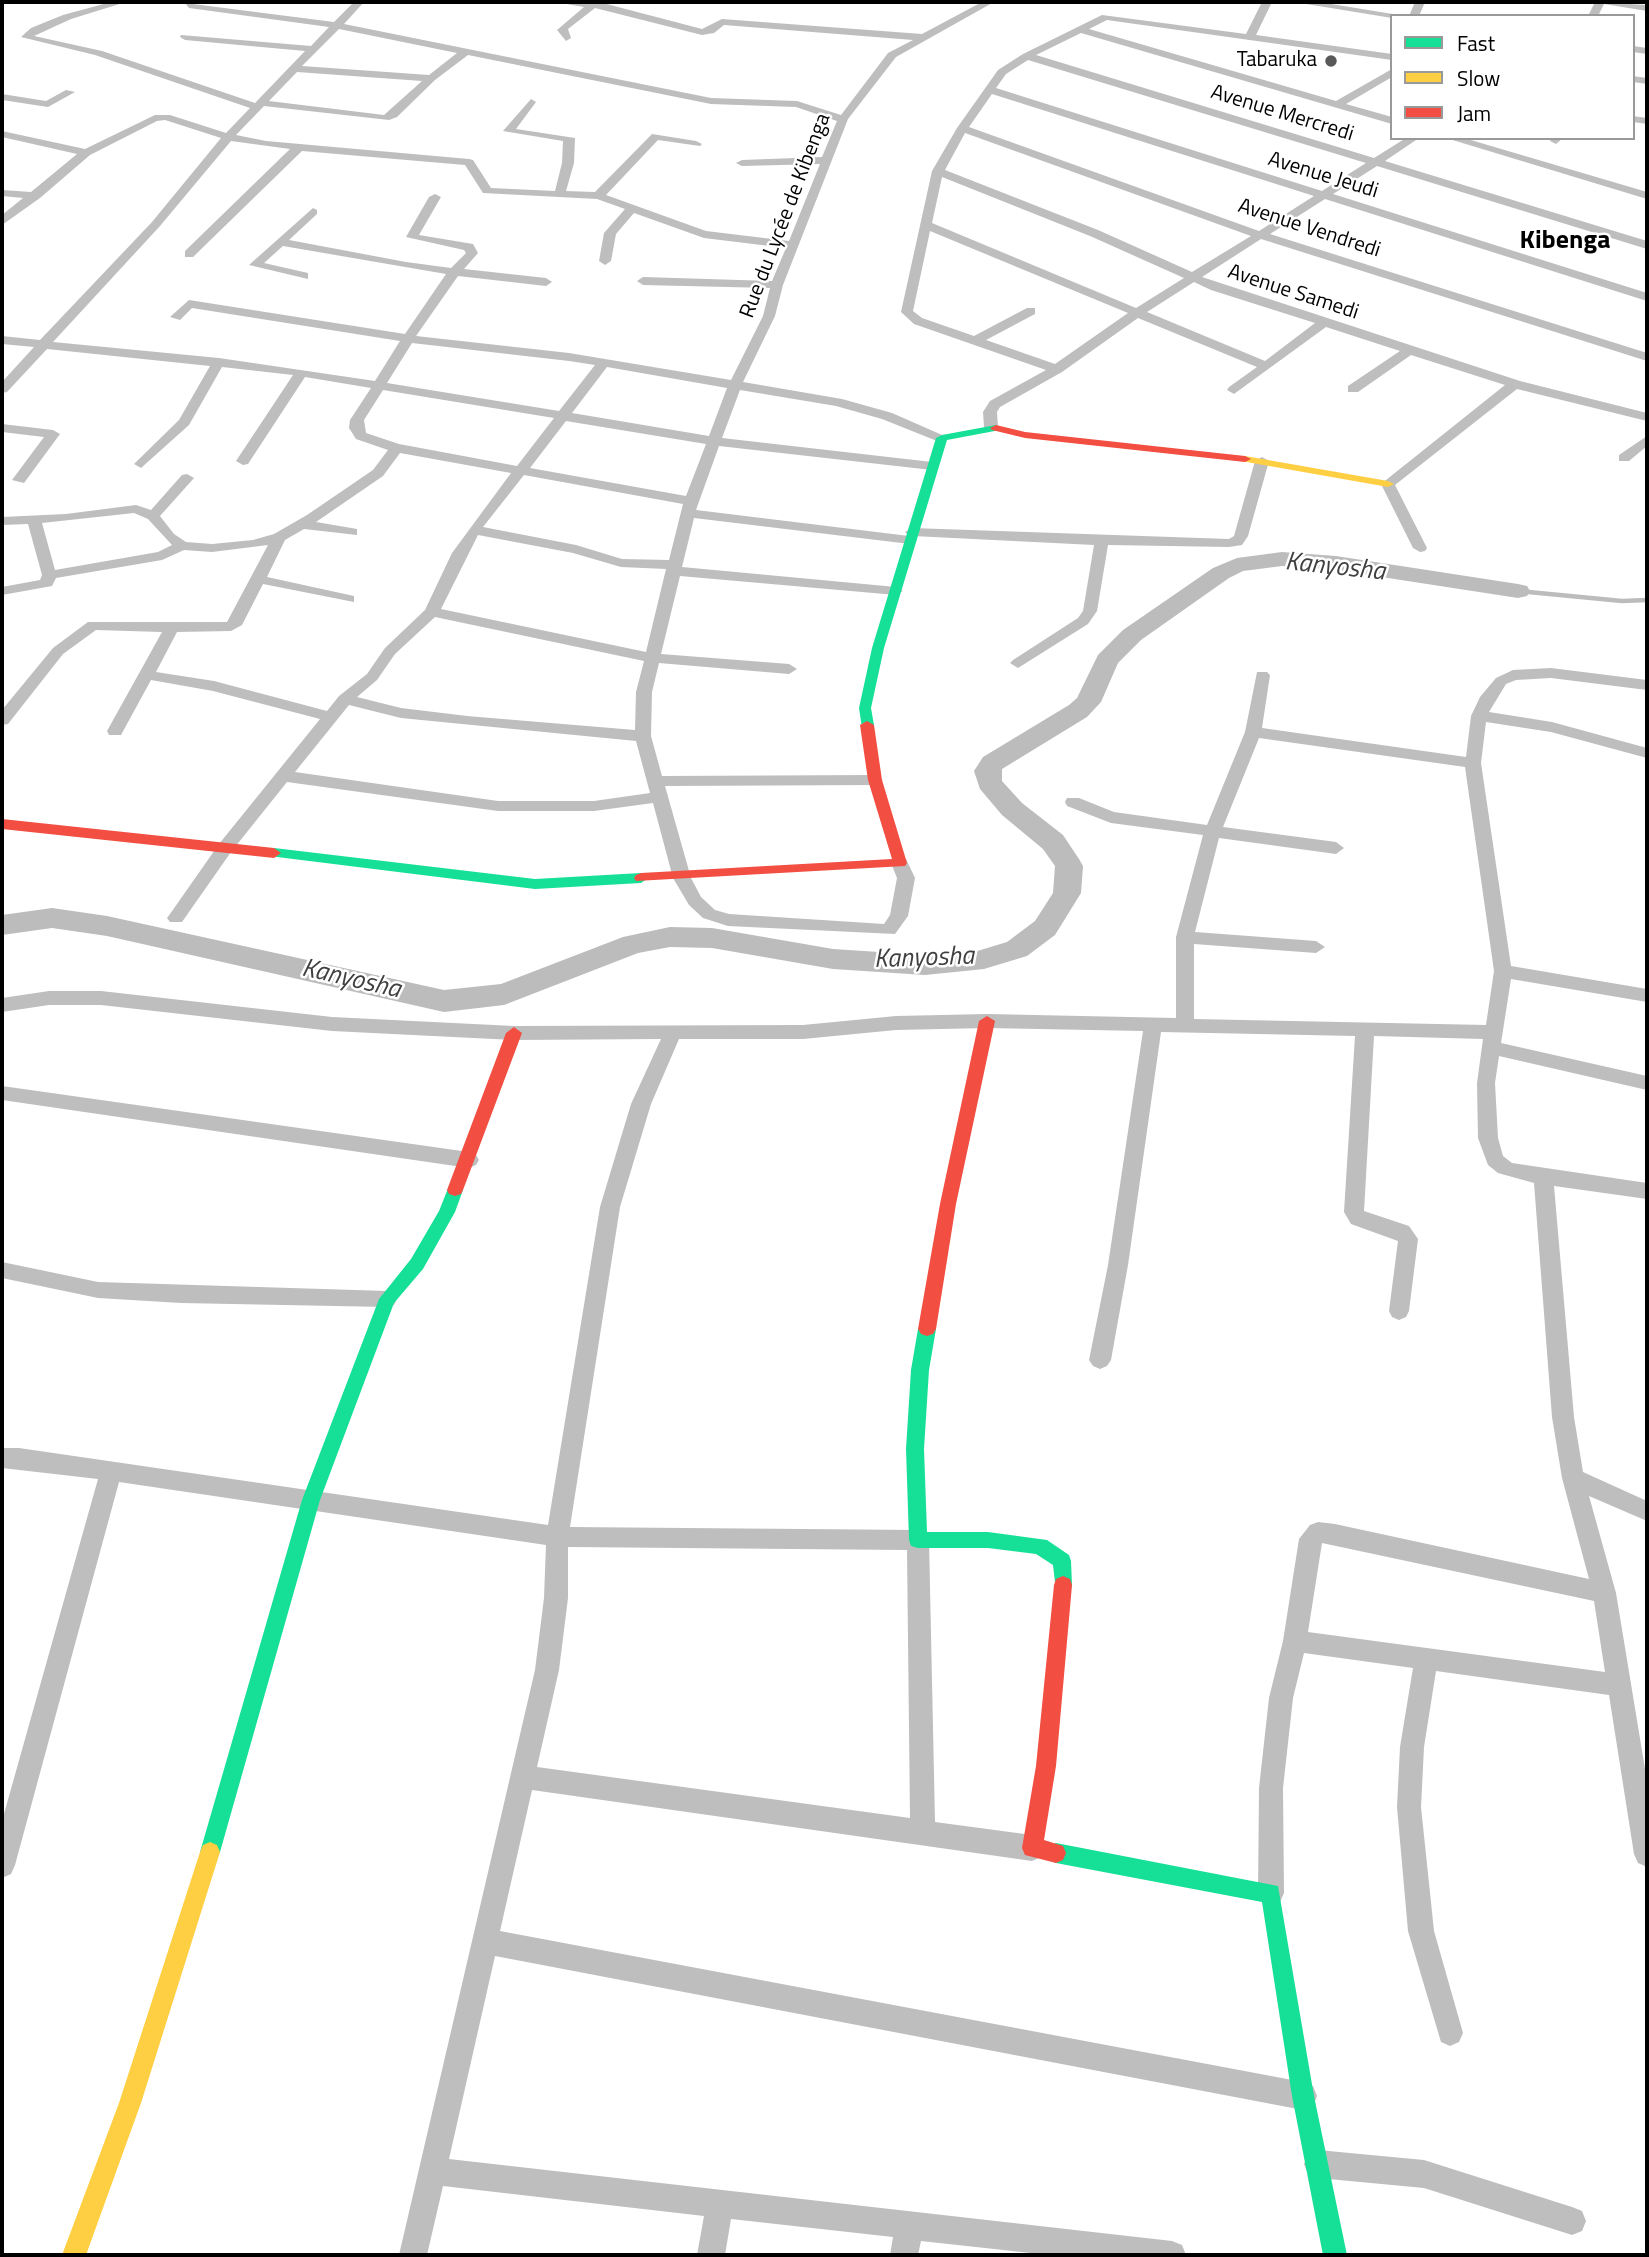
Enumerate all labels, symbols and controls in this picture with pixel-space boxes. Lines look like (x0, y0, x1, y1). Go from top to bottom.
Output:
legend (1390, 14, 1635, 140)
text: Fast (1457, 27, 1495, 59)
place label: Tabaruka (1237, 48, 1317, 74)
marker: Tabaruka (1323, 53, 1339, 69)
text: Slow (1457, 62, 1500, 94)
street label: Avenue Mercredi (1208, 80, 1356, 148)
text: Jam (1457, 97, 1491, 129)
street label: Rue du Lycée de Kibenga (735, 110, 837, 322)
street label: Avenue Jeudi (1265, 147, 1381, 205)
street label: Avenue Vendredi (1235, 194, 1383, 264)
district label: Kibenga (1519, 226, 1611, 258)
street label: Avenue Samedi (1224, 260, 1362, 326)
water label: Kanyosha (1284, 547, 1386, 589)
water label: Kanyosha (873, 942, 975, 976)
water label: Kanyosha (299, 954, 403, 1006)

